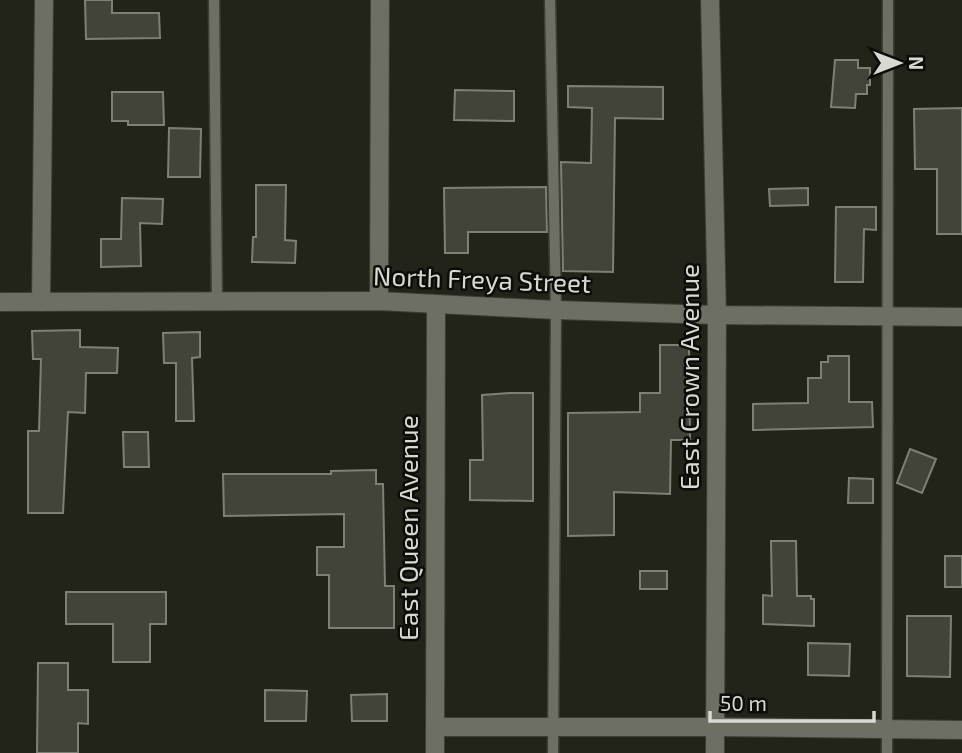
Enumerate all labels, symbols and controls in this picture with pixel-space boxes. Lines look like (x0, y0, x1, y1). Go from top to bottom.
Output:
north arrow (864, 28, 934, 98)
text: N (905, 56, 928, 70)
street label: North Freya Street (373, 259, 592, 298)
street label: East Crown Avenue (673, 264, 704, 490)
street label: East Queen Avenue (392, 415, 423, 641)
scale bar (710, 680, 874, 724)
text: 50 m (720, 690, 767, 715)

